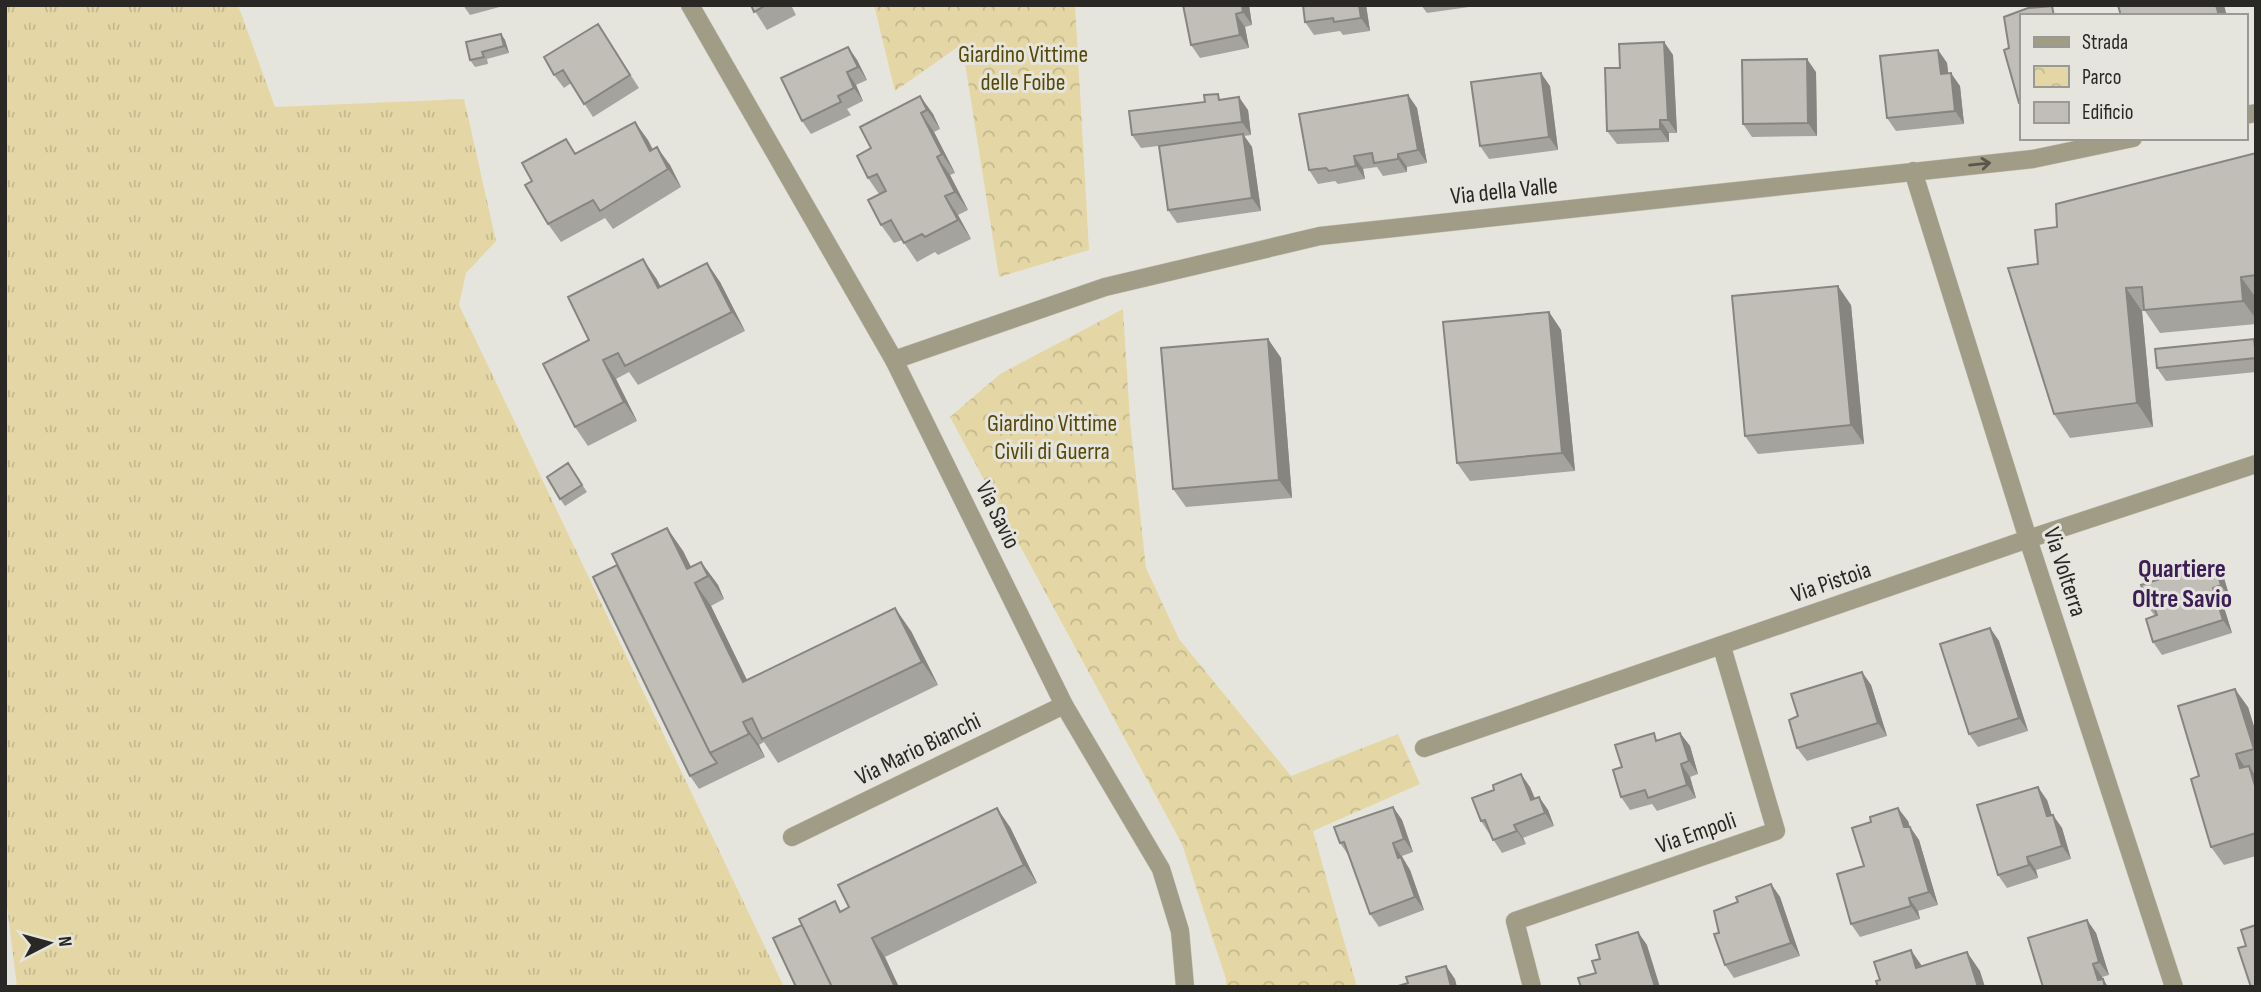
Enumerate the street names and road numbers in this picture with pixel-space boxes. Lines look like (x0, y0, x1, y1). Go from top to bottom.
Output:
street label: Via della Valle (1449, 171, 1559, 211)
street label: Via Savio (969, 477, 1027, 553)
street label: Via Volterra (2037, 524, 2093, 620)
street label: Via Pistoia (1787, 555, 1875, 609)
street label: Via Mario Bianchi (851, 706, 985, 792)
street label: Via Empoli (1652, 806, 1740, 860)

